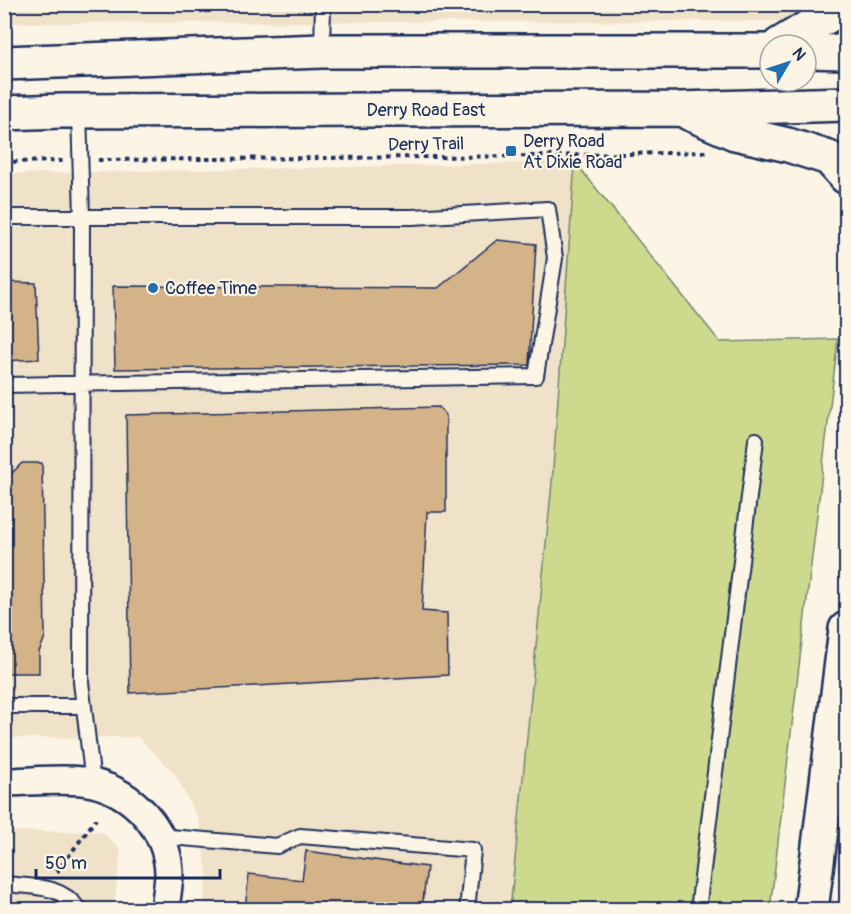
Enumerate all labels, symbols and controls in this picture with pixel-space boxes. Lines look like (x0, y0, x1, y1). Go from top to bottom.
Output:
north arrow (758, 33, 818, 93)
text: N (788, 44, 810, 65)
street label: Derry Road East (367, 99, 486, 122)
place label: Derry Road At Dixie Road (523, 130, 623, 174)
street label: Derry Trail (388, 132, 464, 157)
marker: Derry Road At Dixie Road (504, 144, 518, 158)
place label: Coffee Time (165, 277, 257, 300)
marker: Coffee Time (146, 281, 160, 295)
scale bar (36, 842, 220, 880)
text: 50 m (45, 852, 87, 875)

